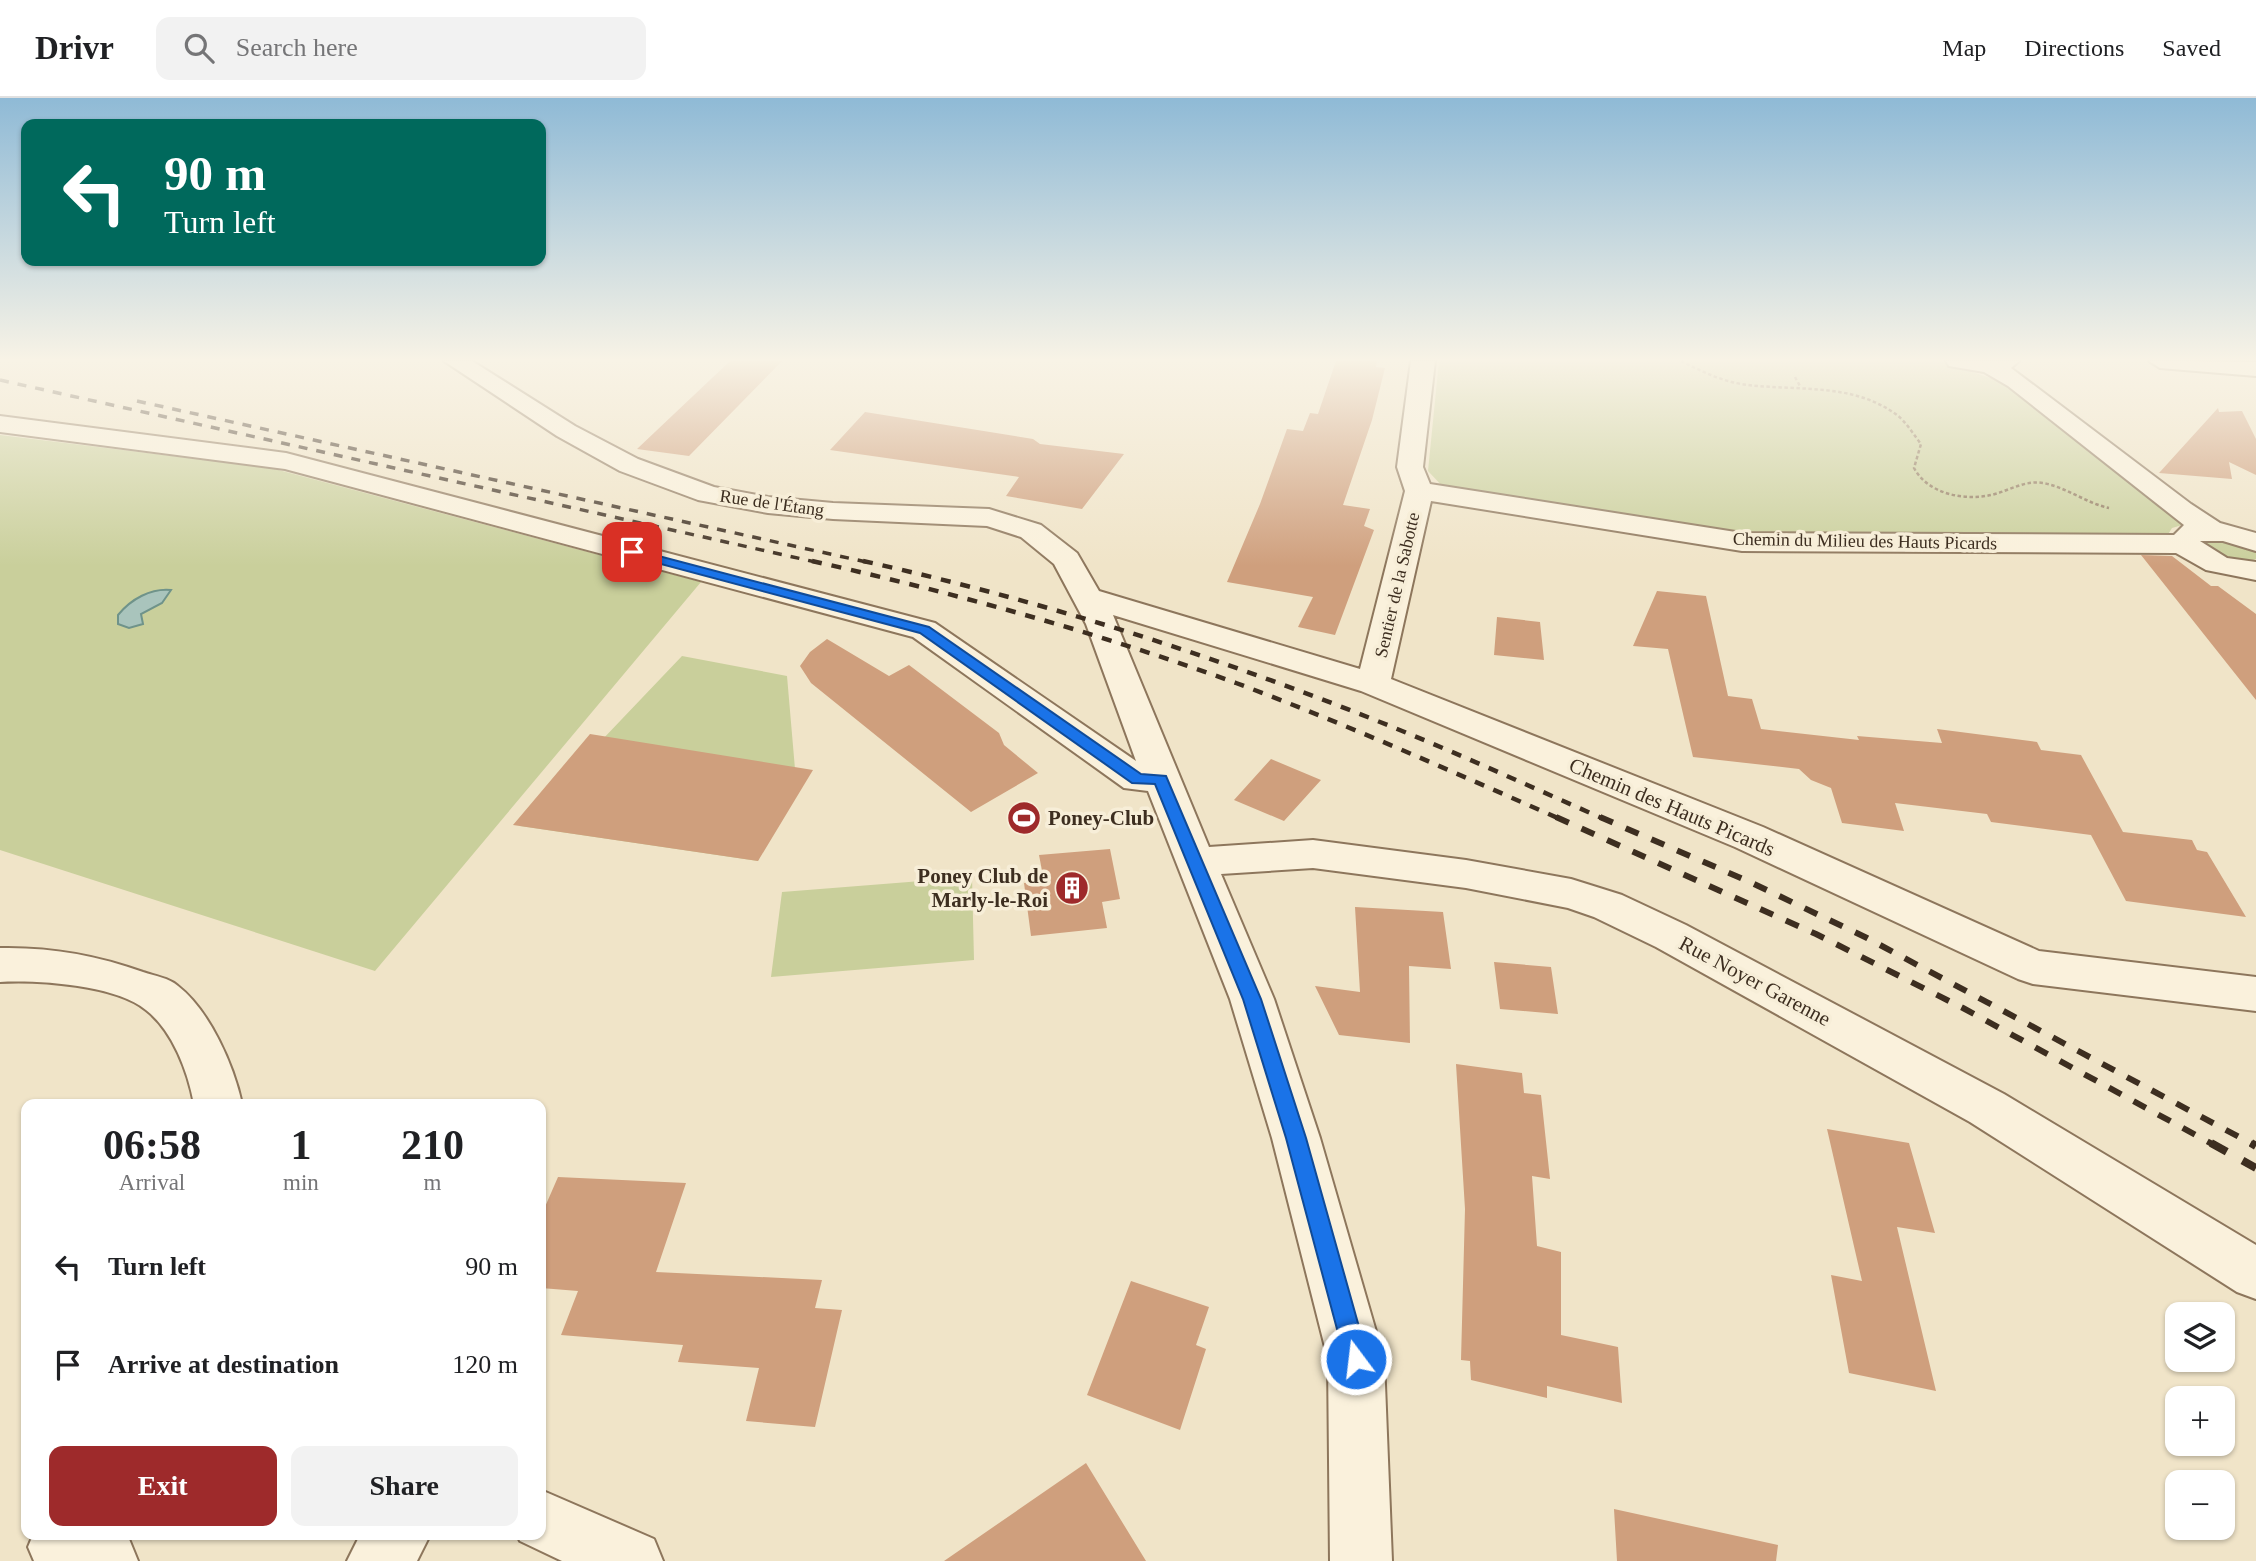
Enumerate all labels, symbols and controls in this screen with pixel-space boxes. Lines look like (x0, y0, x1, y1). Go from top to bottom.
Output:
search box (156, 17, 646, 80)
icon: search (180, 29, 218, 67)
text: Drivr (35, 30, 114, 66)
text: Search here (236, 33, 358, 62)
text: Map (1942, 35, 1986, 61)
text: Directions (2024, 35, 2124, 61)
text: Saved (2162, 35, 2221, 61)
text: 90 m (164, 146, 266, 201)
icon: left (49, 147, 140, 238)
text: Turn left (164, 204, 276, 240)
street label: Rue de l'Étang (719, 485, 826, 520)
street label: Sentier de la Sabotte (1371, 510, 1423, 660)
pin (602, 522, 662, 582)
street label: Chemin du Milieu des Hauts Picards (1733, 529, 1997, 553)
icon: arrive (613, 533, 651, 571)
street label: Chemin des Hauts Picards (1566, 753, 1778, 861)
sports icon: Poney-Club (1005, 799, 1043, 837)
place label: Poney-Club (1048, 806, 1154, 830)
place label: Poney Club de Marly-le-Roi (917, 864, 1048, 912)
building icon: Poney Club de Marly-le-Roi (1053, 869, 1091, 907)
street label: Rue Noyer Garenne (1675, 931, 1835, 1031)
text: 06:58 (103, 1122, 201, 1168)
text: 1 (290, 1122, 311, 1168)
text: 210 (401, 1122, 464, 1168)
text: Arrival (119, 1170, 185, 1195)
text: min (283, 1170, 319, 1195)
text: m (423, 1170, 441, 1195)
icon: left (49, 1248, 87, 1286)
text: Turn left (108, 1252, 206, 1281)
text: 90 m (465, 1252, 518, 1281)
map controls (2165, 1302, 2235, 1540)
button: layers (2165, 1302, 2235, 1372)
position arrow (1319, 1322, 1393, 1396)
icon: arrive (49, 1346, 87, 1384)
text: Arrive at destination (108, 1350, 339, 1379)
text: 120 m (452, 1350, 518, 1379)
button: + (2165, 1386, 2235, 1456)
button: Exit (49, 1446, 277, 1526)
button: Share (291, 1446, 518, 1526)
button: − (2165, 1470, 2235, 1540)

